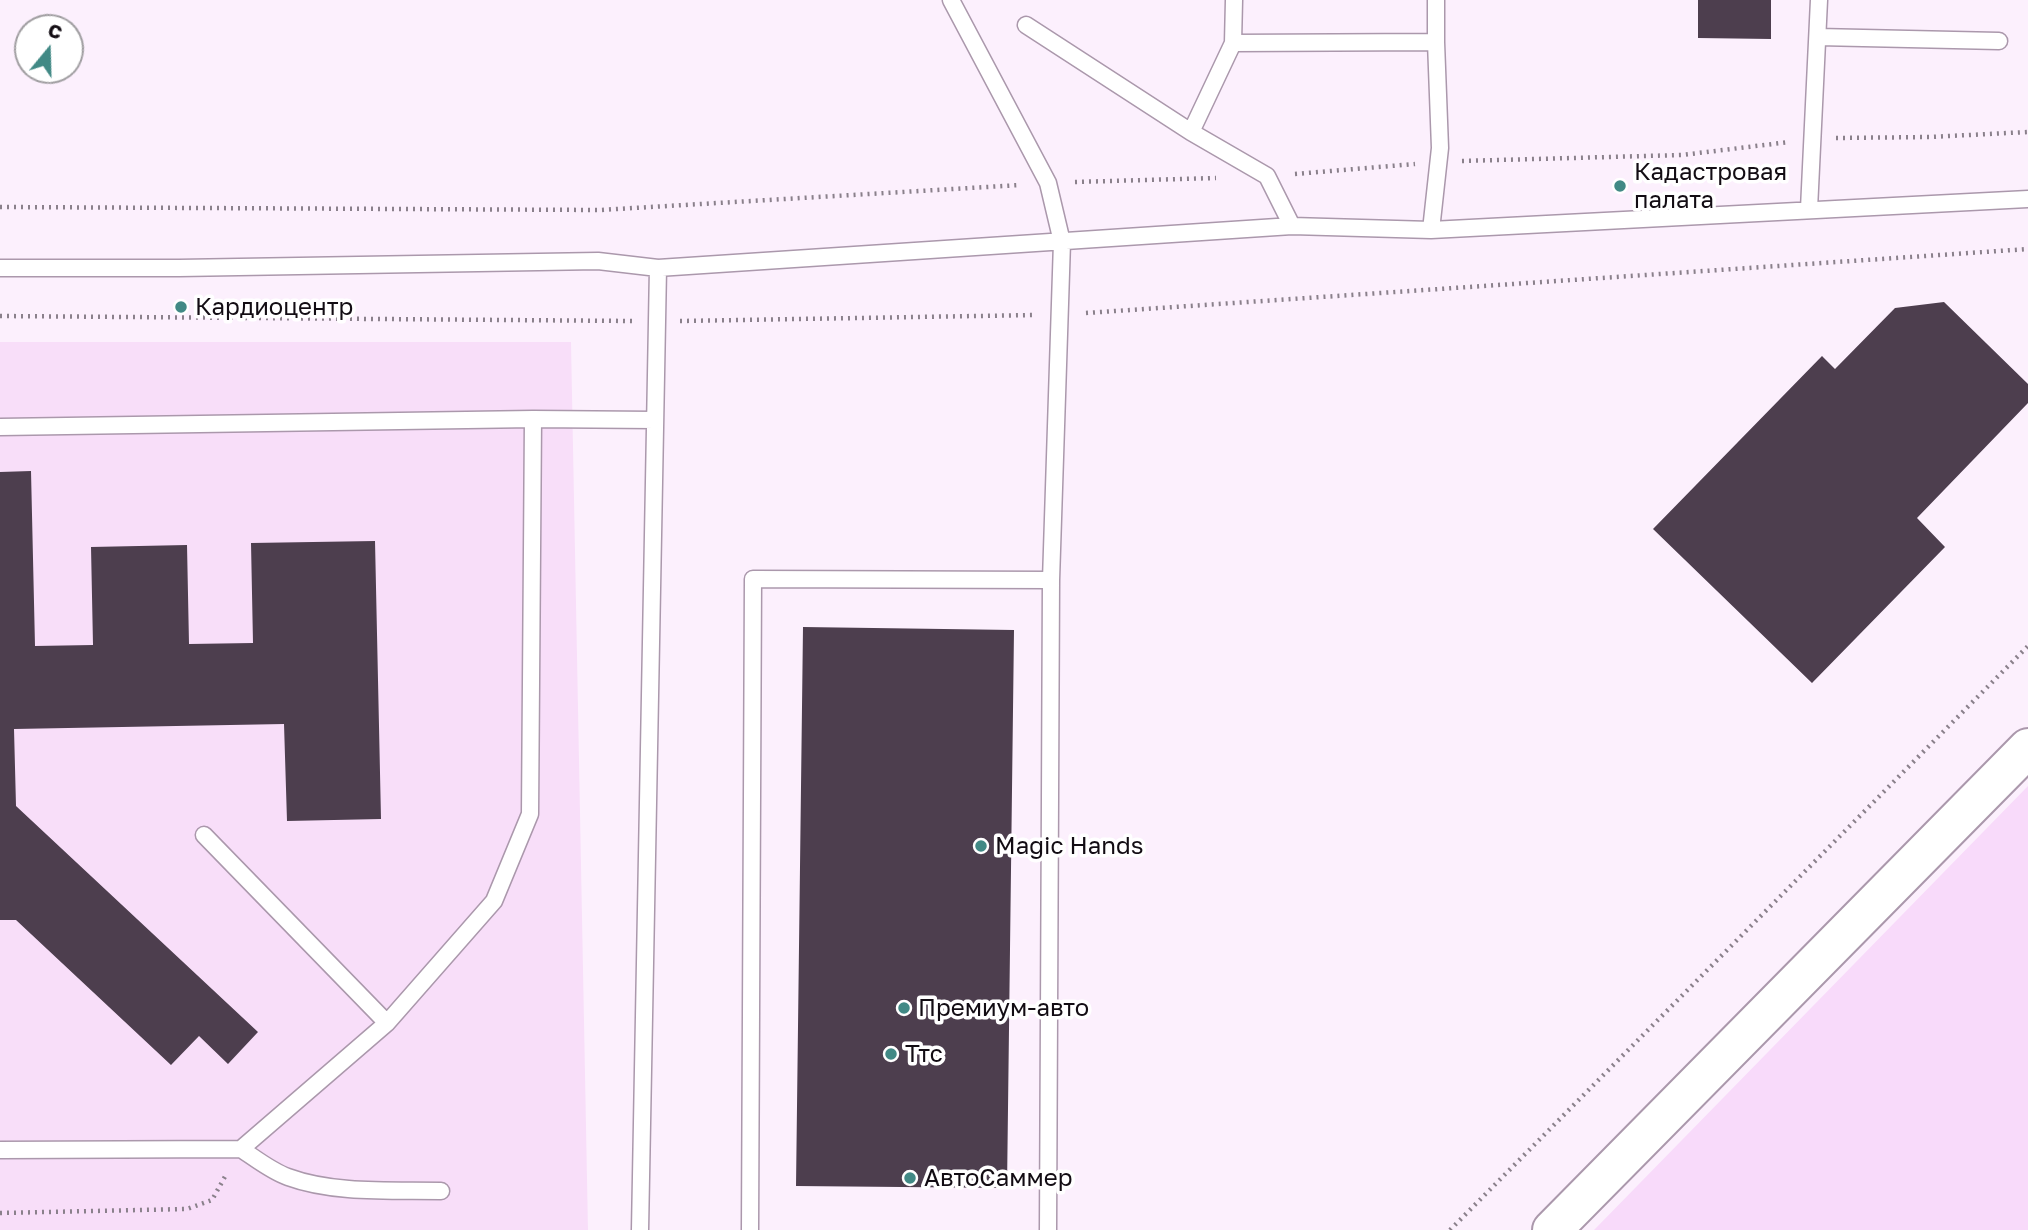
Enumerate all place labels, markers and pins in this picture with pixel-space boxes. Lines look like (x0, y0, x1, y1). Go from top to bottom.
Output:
place label: Кадастровая палата (1634, 158, 1787, 214)
marker: Кадастровая палата (1612, 178, 1628, 194)
place label: Кардиоцентр (195, 293, 353, 321)
marker: Кардиоцентр (173, 299, 189, 315)
place label: Magic Hands (995, 832, 1144, 860)
marker: Magic Hands (973, 838, 989, 854)
place label: Премиум-авто (918, 994, 1089, 1022)
marker: Премиум-авто (896, 1000, 912, 1016)
place label: Ттс (905, 1040, 943, 1068)
marker: Ттс (883, 1046, 899, 1062)
place label: АвтоСаммер (924, 1164, 1072, 1192)
marker: АвтоСаммер (902, 1170, 918, 1186)

